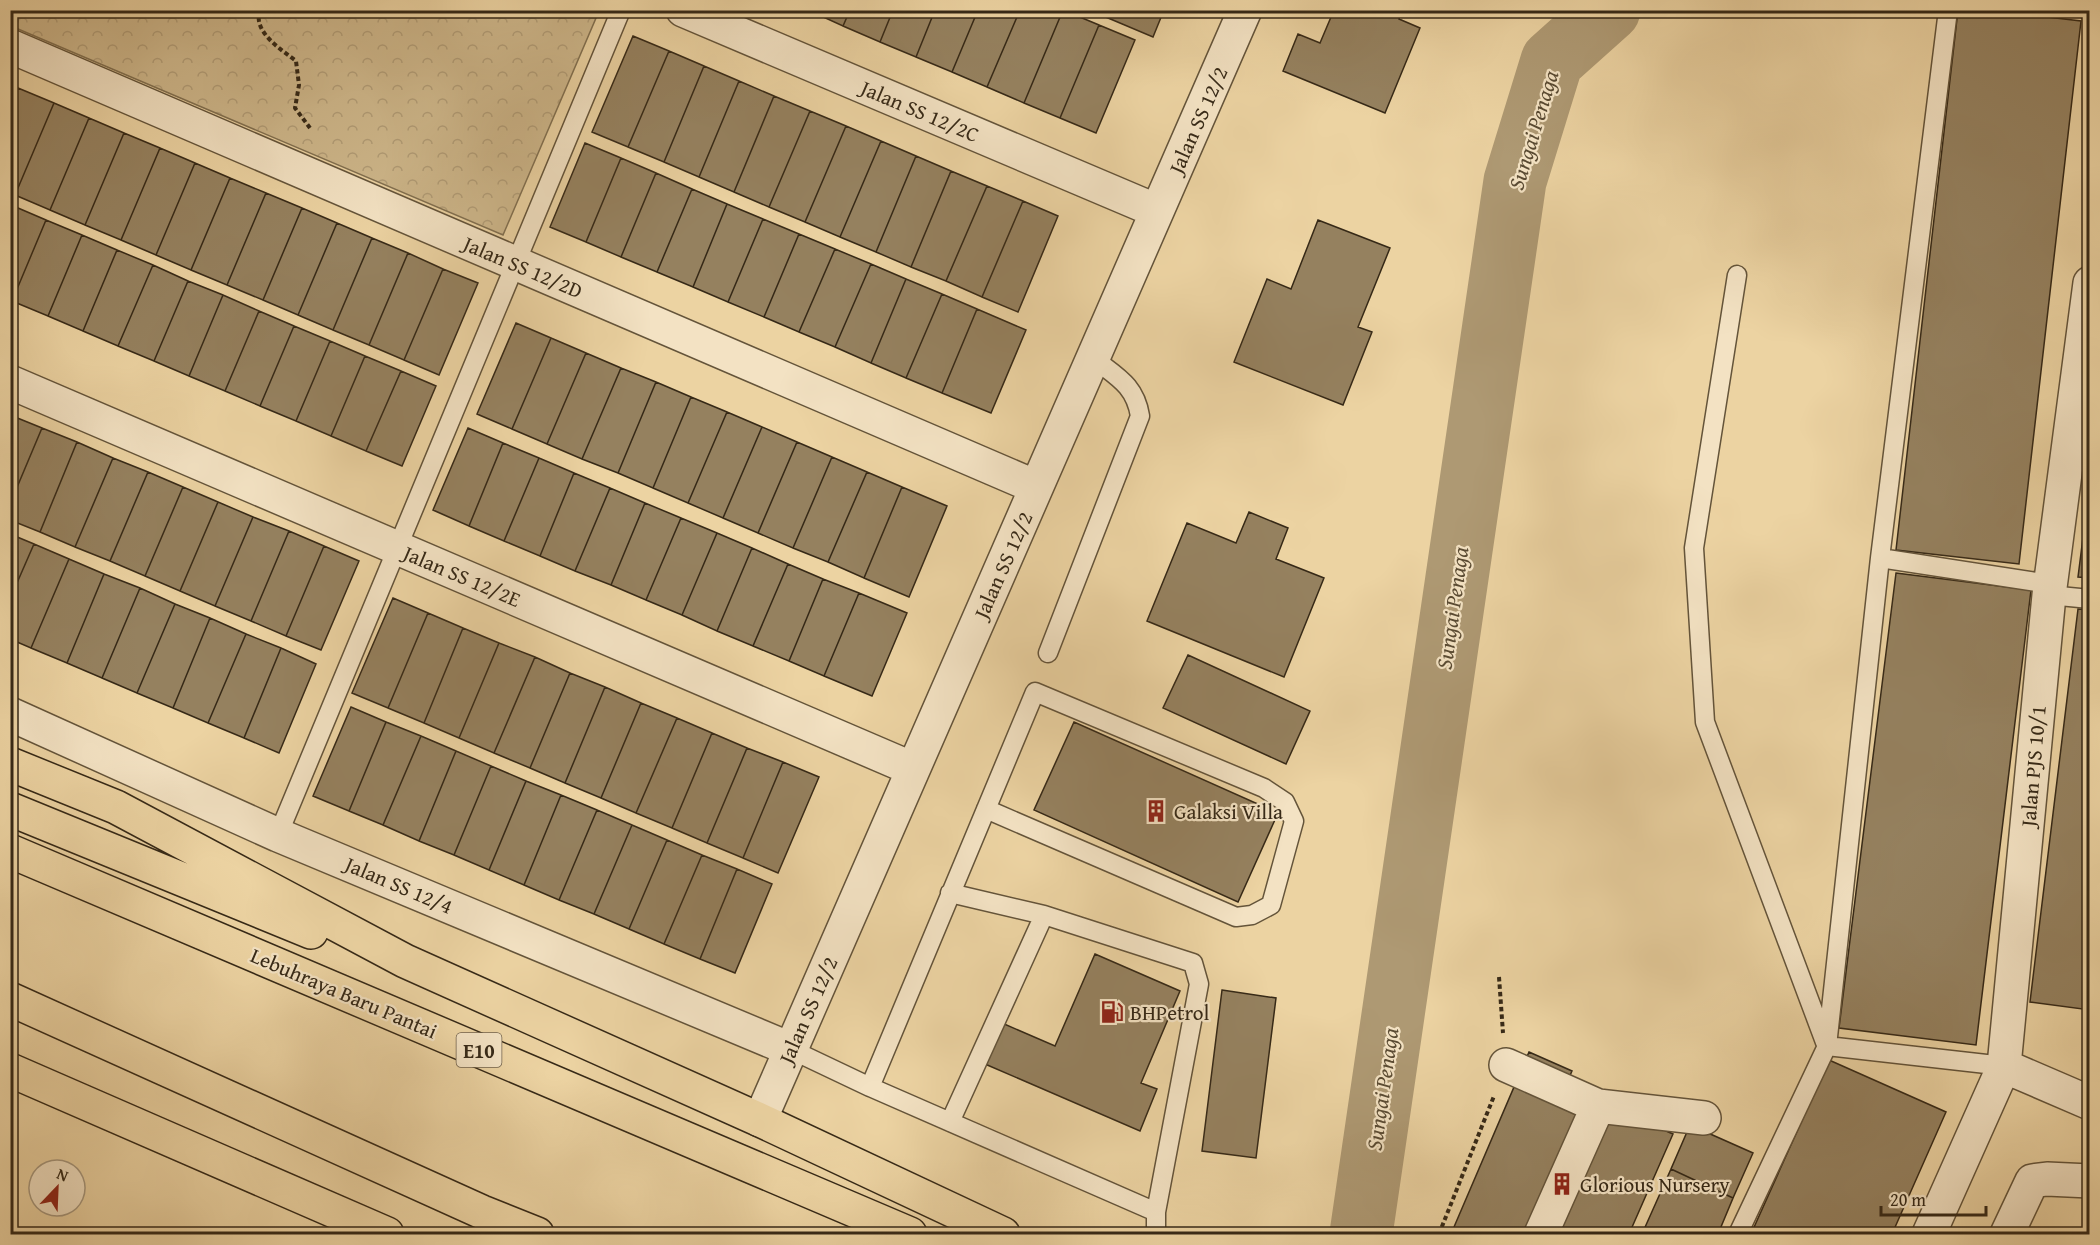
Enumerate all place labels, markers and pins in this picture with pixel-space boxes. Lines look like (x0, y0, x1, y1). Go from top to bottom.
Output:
place label: Galaksi Villa (1174, 796, 1283, 827)
building icon: Galaksi Villa (1143, 798, 1169, 824)
place label: BHPetrol (1130, 997, 1209, 1028)
fuel station icon: BHPetrol (1099, 999, 1125, 1025)
place label: Glorious Nursery (1580, 1169, 1730, 1200)
building icon: Glorious Nursery (1549, 1171, 1575, 1197)

